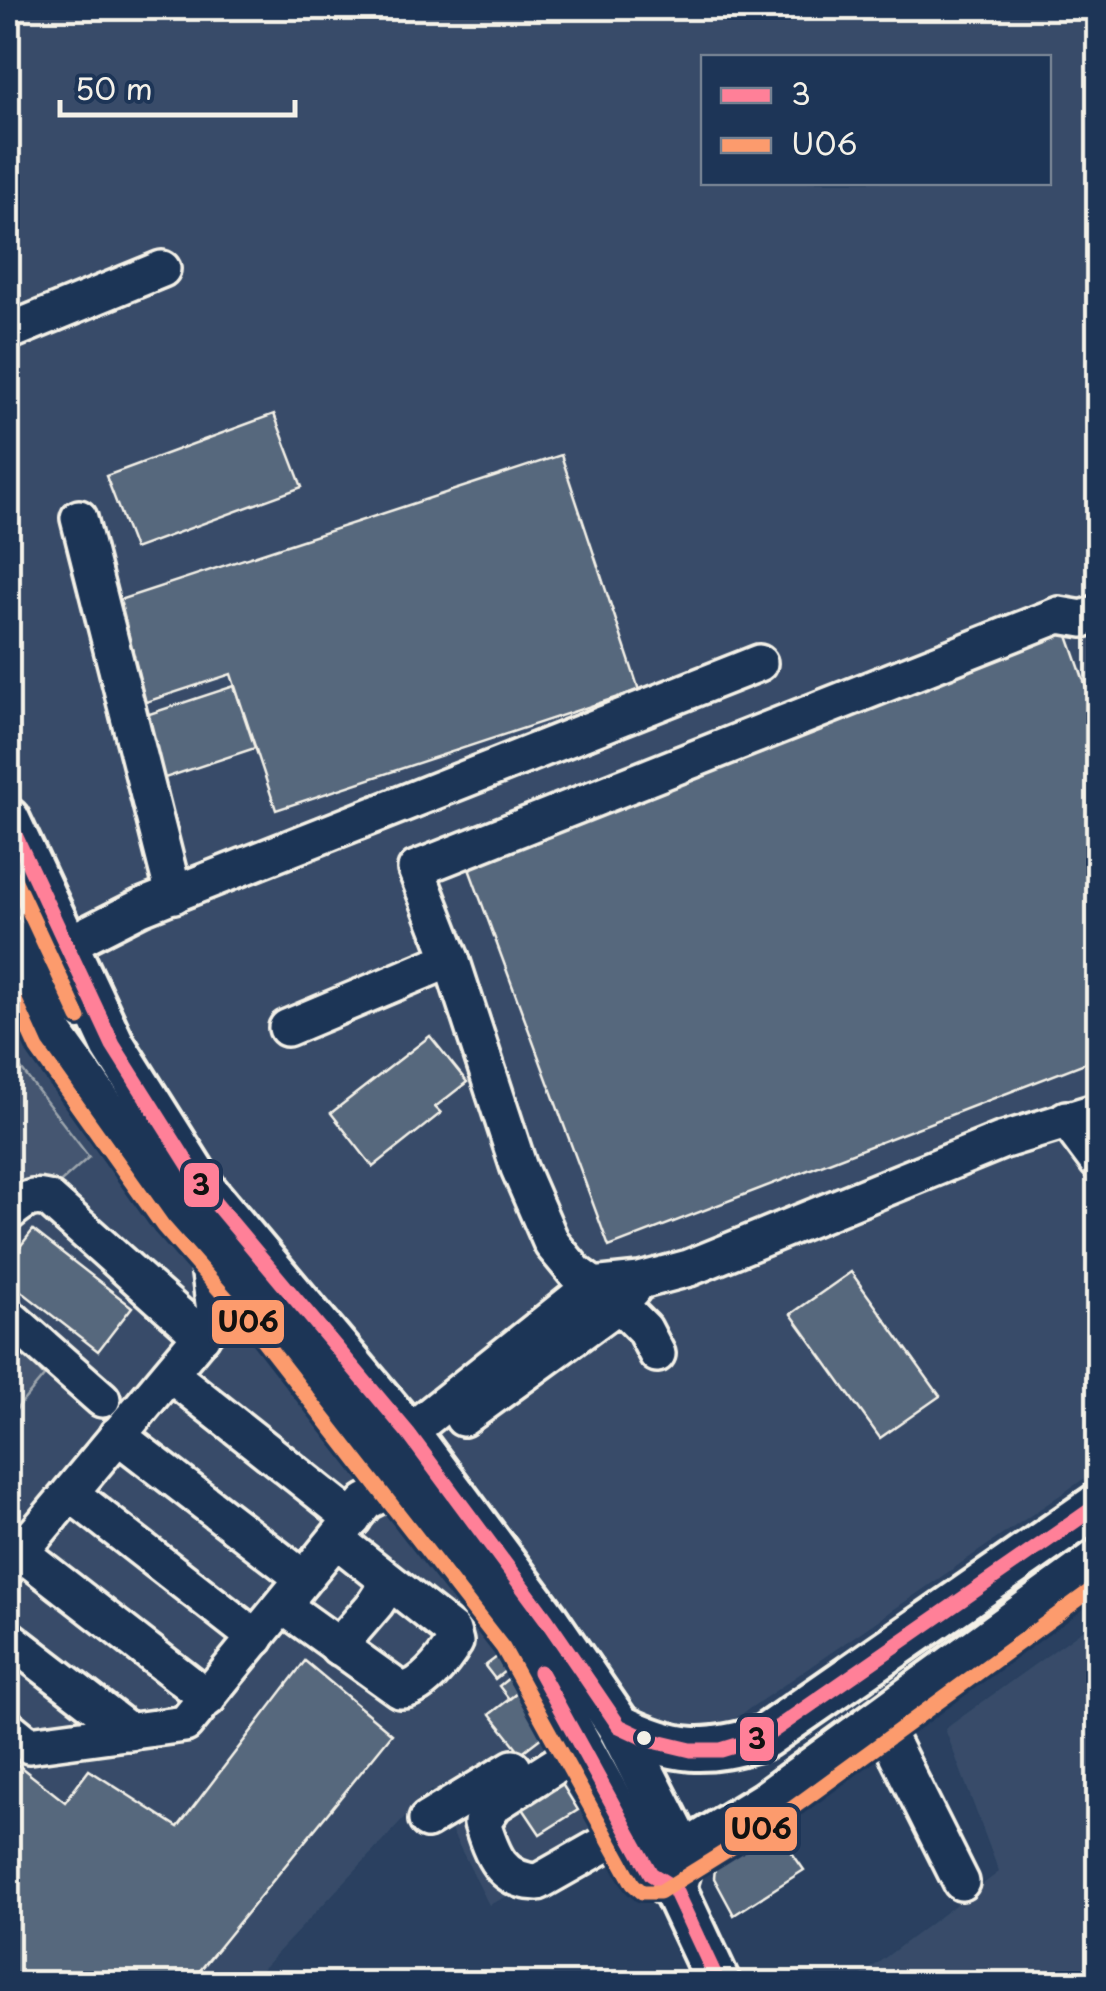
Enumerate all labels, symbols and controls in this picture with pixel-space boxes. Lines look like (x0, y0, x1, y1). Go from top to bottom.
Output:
scale bar (60, 55, 295, 117)
legend (701, 55, 1051, 185)
text: 50 m (75, 65, 153, 110)
text: 3 (791, 70, 811, 115)
text: U06 (791, 120, 857, 165)
line badge: 3 (182, 1161, 221, 1209)
text: 3 (192, 1162, 210, 1205)
line badge: U06 (210, 1298, 286, 1346)
text: U06 (217, 1299, 279, 1342)
line badge: 3 (738, 1715, 776, 1763)
text: 3 (748, 1716, 766, 1759)
unlabelled marker (634, 1728, 654, 1748)
line badge: U06 (723, 1805, 799, 1853)
text: U06 (730, 1806, 792, 1849)

